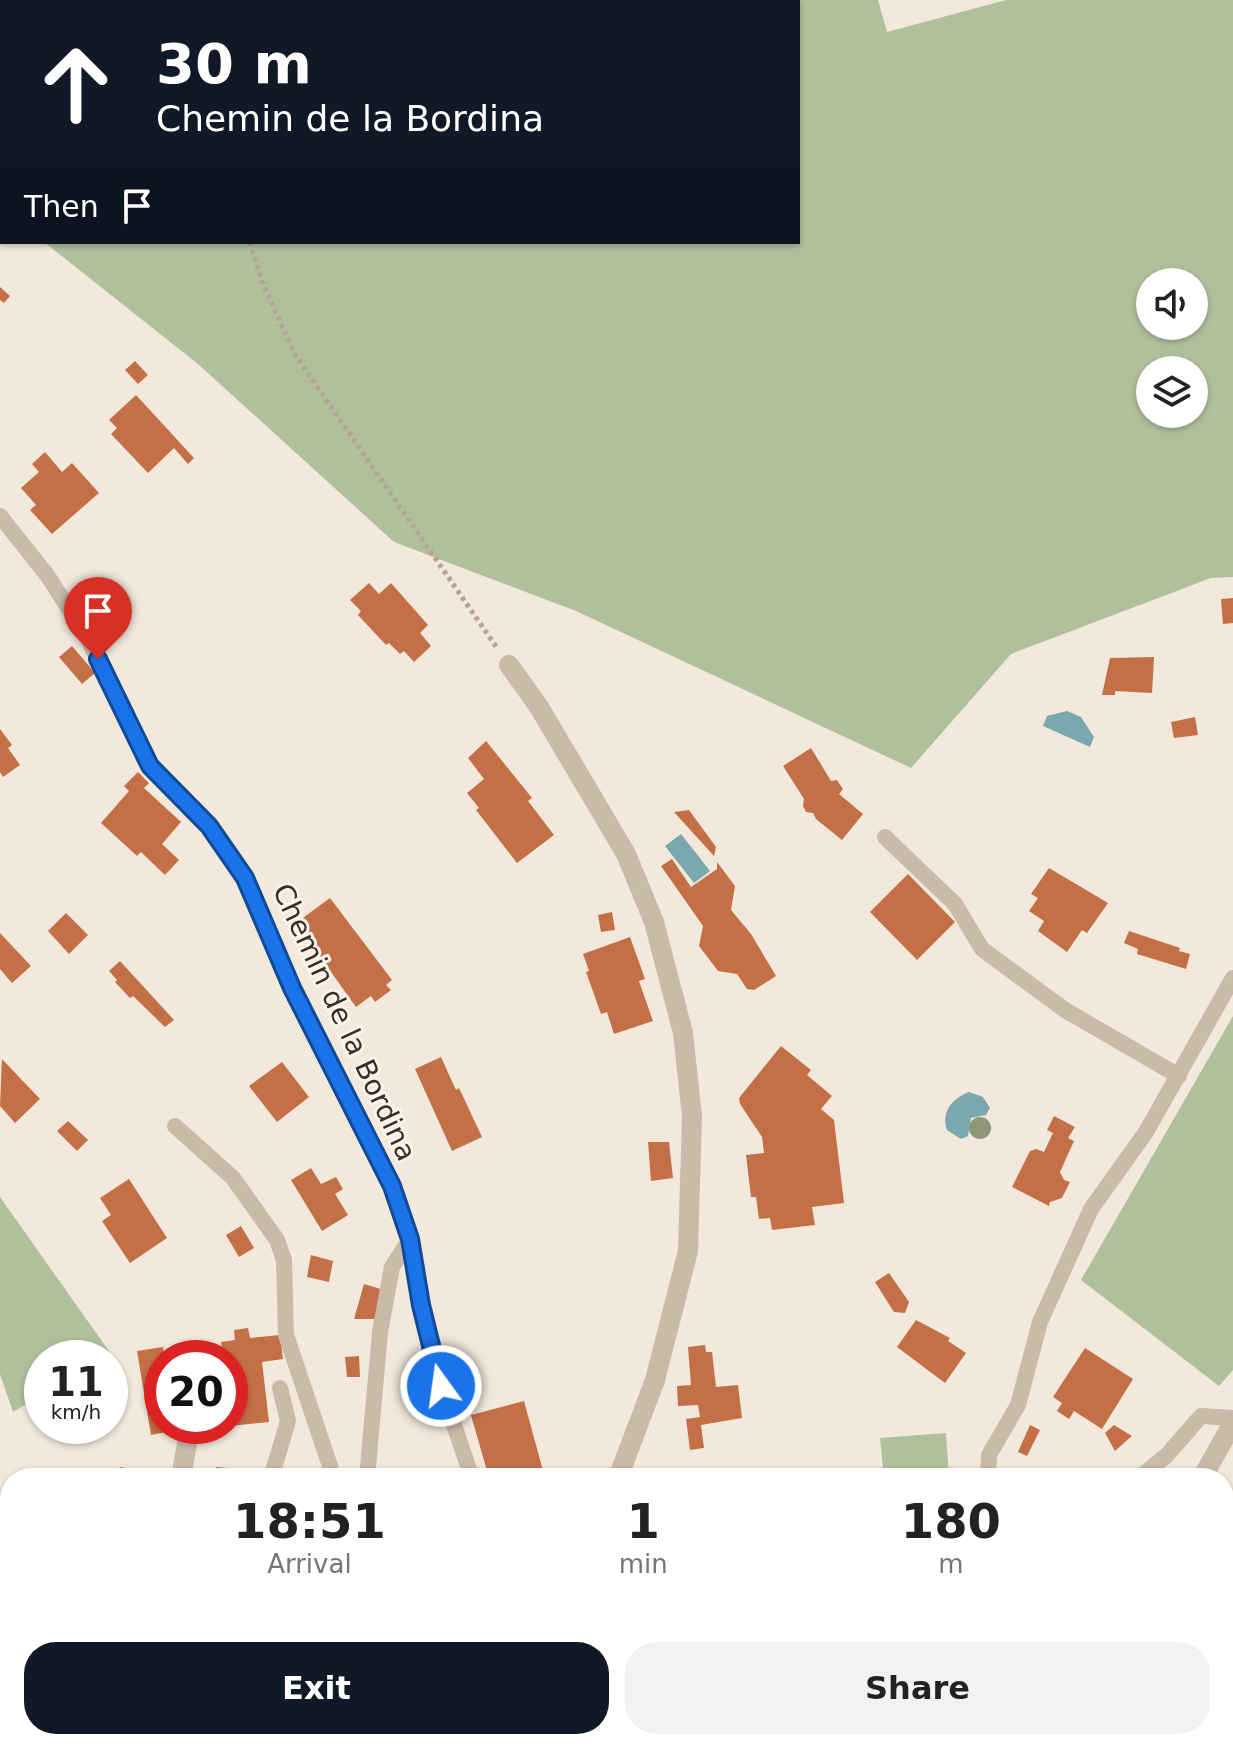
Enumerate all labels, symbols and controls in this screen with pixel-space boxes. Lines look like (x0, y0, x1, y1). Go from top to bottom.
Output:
text: 30 m (156, 31, 312, 96)
icon: ahead (24, 32, 128, 136)
text: Chemin de la Bordina (156, 98, 544, 139)
icon: arrive (115, 184, 159, 228)
text: Then (24, 189, 99, 224)
map controls (1136, 268, 1208, 428)
button: sound (1136, 268, 1208, 340)
button: layers (1136, 356, 1208, 428)
pin (64, 577, 132, 659)
icon: arrive (76, 589, 120, 633)
street label: Chemin de la Bordina (266, 878, 423, 1166)
speed limit sign: 20 (144, 1340, 248, 1444)
position arrow (399, 1344, 483, 1428)
text: 11 (48, 1359, 104, 1405)
text: km/h (51, 1400, 101, 1424)
text: 18:51 (233, 1493, 386, 1549)
text: 1 (627, 1493, 660, 1549)
text: 180 (901, 1493, 1001, 1549)
text: Arrival (267, 1549, 352, 1579)
text: min (619, 1549, 668, 1579)
text: m (938, 1549, 964, 1579)
button: Exit (24, 1642, 609, 1734)
button: Share (625, 1642, 1210, 1734)

